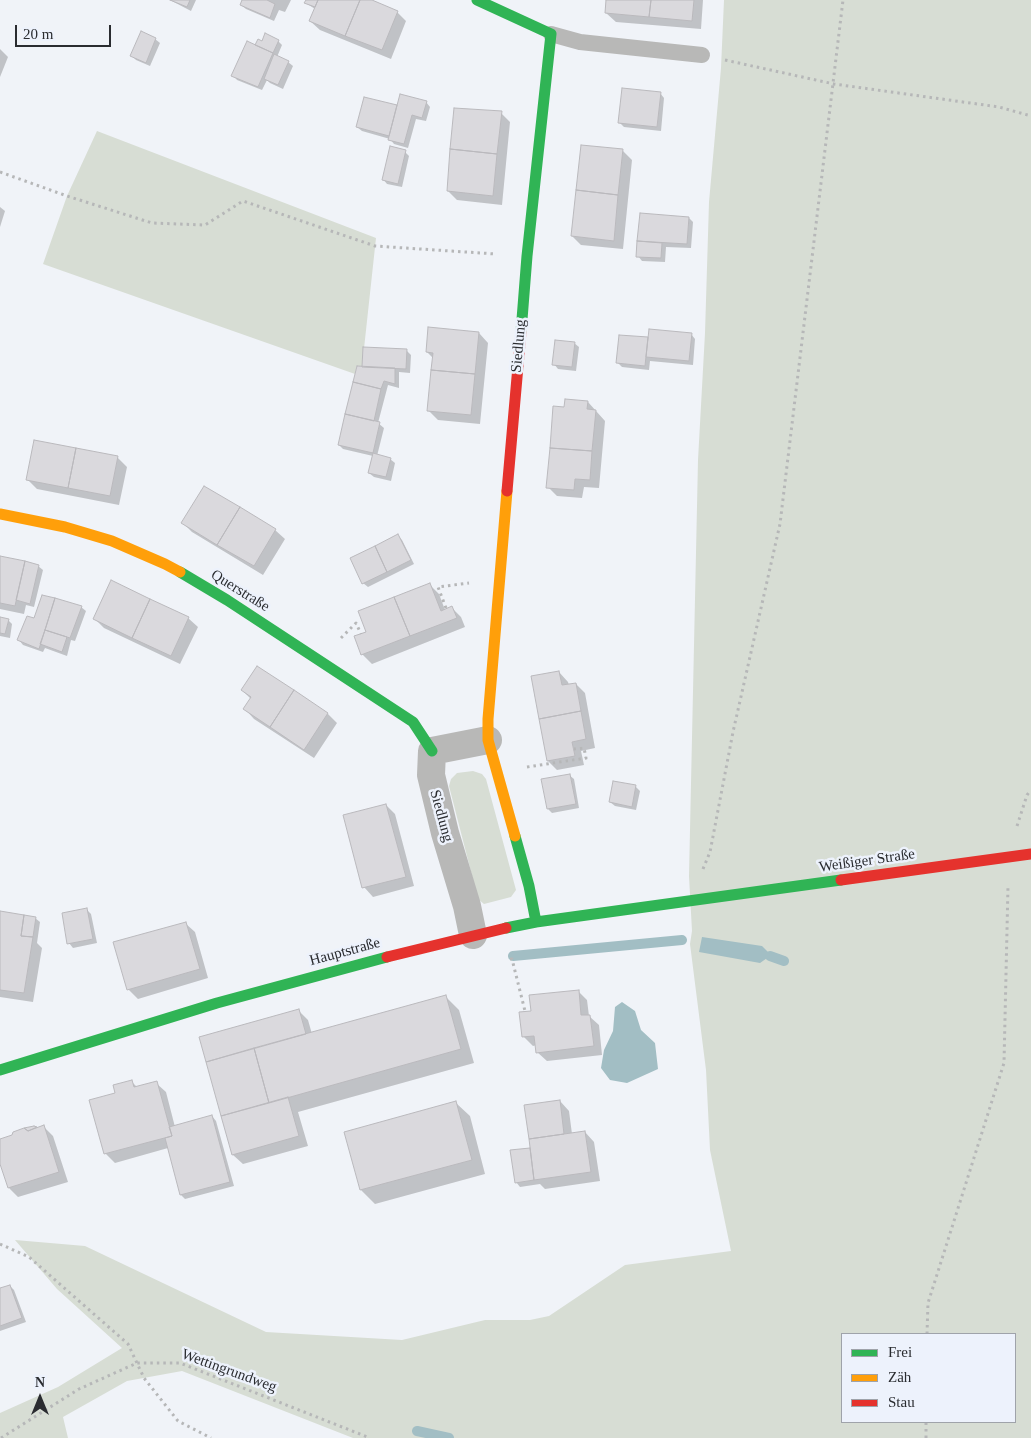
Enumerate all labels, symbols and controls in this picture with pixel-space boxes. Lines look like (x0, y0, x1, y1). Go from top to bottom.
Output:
scale bar (18, 15, 114, 47)
text: 20 m (23, 26, 53, 42)
street label: Siedlung (508, 319, 530, 373)
street label: Querstraße (207, 566, 273, 616)
street label: Siedlung (425, 788, 457, 844)
street label: Weißiger Straße (818, 845, 916, 877)
street label: Hauptstraße (308, 934, 382, 970)
legend (841, 1333, 1016, 1423)
text: Frei (888, 1344, 912, 1360)
street label: Wettingrundweg (179, 1346, 279, 1396)
text: Zäh (888, 1369, 911, 1385)
north arrow (15, 1373, 65, 1423)
text: N (35, 1375, 45, 1390)
text: Stau (888, 1394, 915, 1410)

